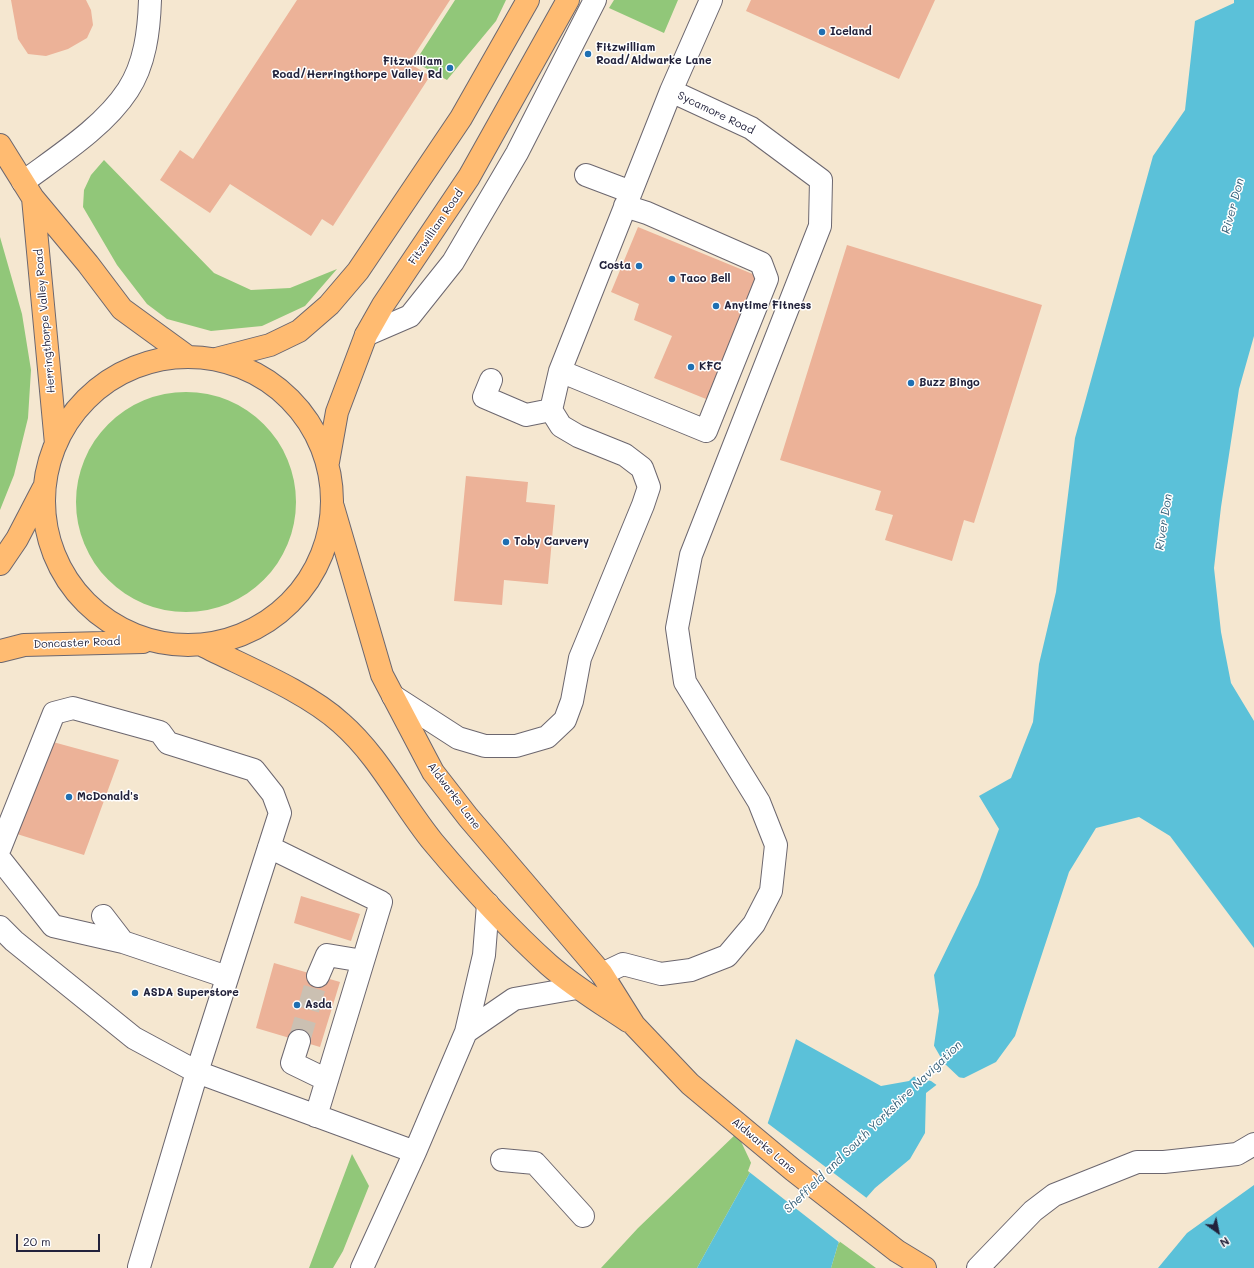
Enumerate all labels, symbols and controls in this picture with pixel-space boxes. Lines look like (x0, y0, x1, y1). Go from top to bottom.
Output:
place label: Iceland (830, 25, 872, 39)
marker: Iceland (817, 27, 827, 37)
place label: Fitzwilliam Road/Aldwarke Lane (596, 41, 711, 67)
marker: Fitzwilliam Road/Aldwarke Lane (583, 49, 593, 59)
place label: Fitzwilliam Road/Herringthorpe Valley Rd (272, 55, 442, 81)
marker: Fitzwilliam Road/Herringthorpe Valley Rd (445, 63, 455, 73)
street label: Sycamore Road (675, 89, 757, 137)
water label: River Don (1219, 177, 1247, 235)
street label: Fitzwilliam Road (406, 187, 466, 267)
street label: Herringthorpe Valley Road (32, 248, 58, 394)
place label: Costa (599, 259, 631, 273)
marker: Costa (634, 261, 644, 271)
place label: Taco Bell (680, 272, 730, 286)
marker: Taco Bell (667, 274, 677, 284)
place label: Anytime Fitness (724, 299, 811, 313)
marker: Anytime Fitness (711, 301, 721, 311)
place label: KFC (699, 360, 721, 374)
marker: KFC (686, 362, 696, 372)
place label: Buzz Bingo (919, 376, 980, 390)
marker: Buzz Bingo (906, 378, 916, 388)
water label: River Don (1152, 493, 1176, 551)
place label: Toby Carvery (514, 535, 589, 549)
marker: Toby Carvery (501, 537, 511, 547)
street label: Doncaster Road (33, 635, 121, 651)
street label: Aldwarke Lane (425, 760, 483, 832)
place label: McDonald's (77, 790, 139, 804)
marker: McDonald's (64, 792, 74, 802)
place label: ASDA Superstore (143, 986, 239, 1000)
marker: ASDA Superstore (130, 988, 140, 998)
place label: Asda (305, 998, 332, 1012)
marker: Asda (292, 1000, 302, 1010)
water label: Sheffield and South Yorkshire Navigation (781, 1038, 965, 1216)
street label: Aldwarke Lane (729, 1115, 799, 1177)
north arrow (1198, 1212, 1238, 1252)
scale bar (18, 1226, 102, 1252)
text: 20 m (23, 1233, 51, 1249)
text: N (1217, 1234, 1232, 1251)

